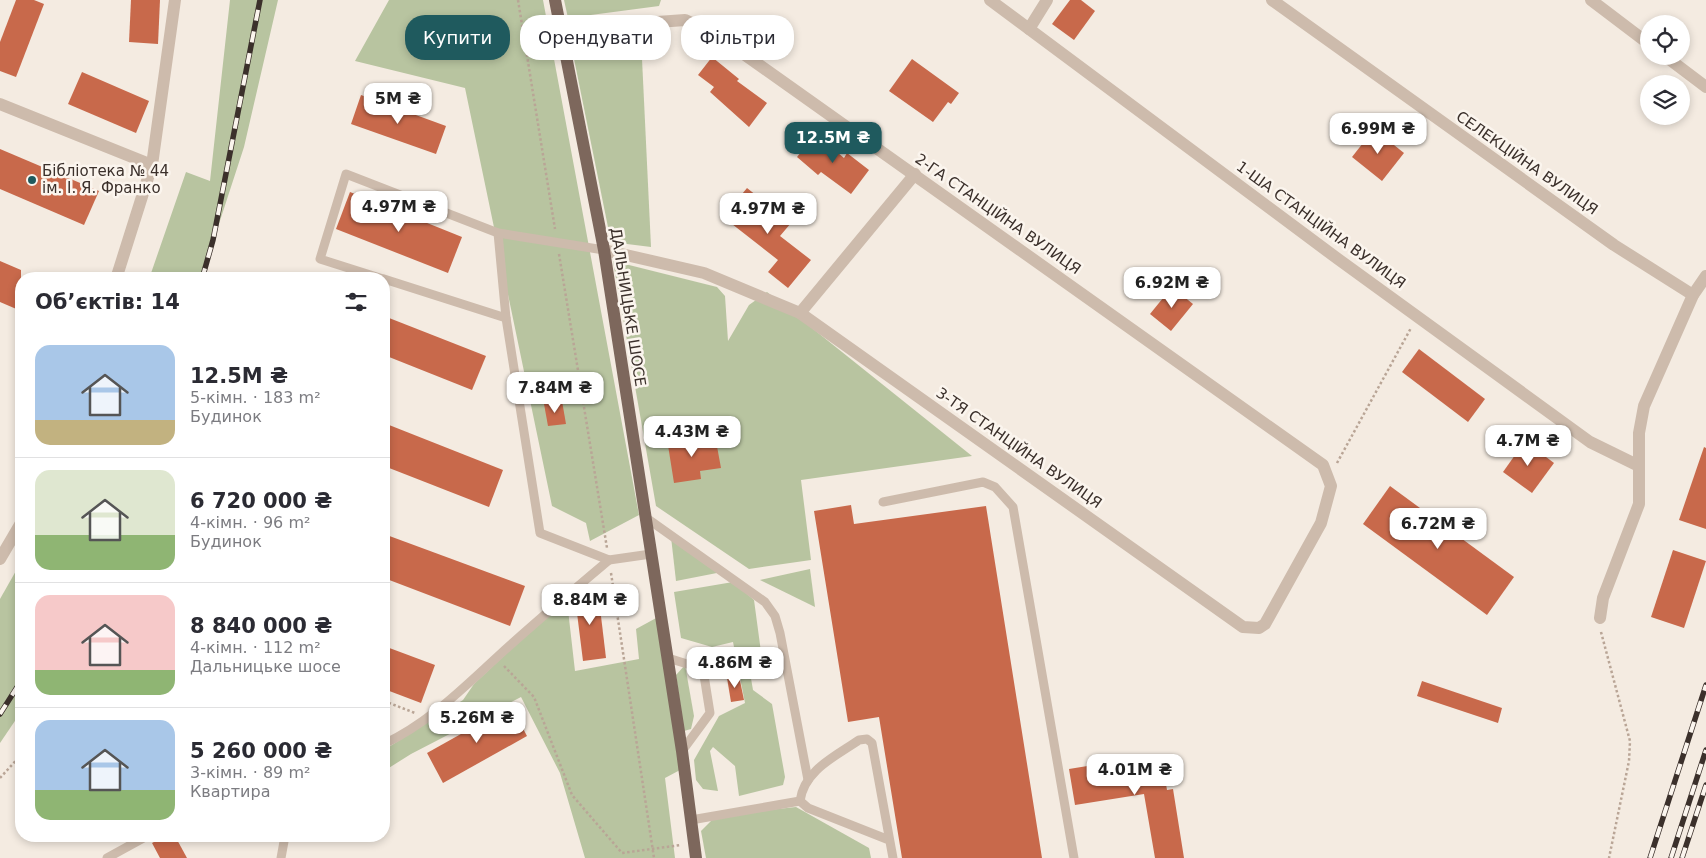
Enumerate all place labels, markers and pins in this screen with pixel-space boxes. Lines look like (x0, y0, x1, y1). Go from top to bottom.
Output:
pin: 5M ₴ (368, 82, 428, 125)
pin: 6.99M ₴ (1332, 112, 1424, 155)
pin: 12.5M ₴ (787, 121, 879, 164)
place label: Бібліотека № 44 ім. І. Я. Франко (42, 162, 169, 197)
marker: Бібліотека № 44 ім. І. Я. Франко (26, 174, 38, 186)
pin: 4.97M ₴ (353, 190, 445, 233)
pin: 4.97M ₴ (722, 192, 814, 235)
pin: 6.92M ₴ (1126, 266, 1218, 309)
pin: 7.84M ₴ (509, 372, 601, 414)
pin: 4.43M ₴ (646, 416, 738, 458)
pin: 4.7M ₴ (1487, 424, 1569, 467)
pin: 6.72M ₴ (1392, 508, 1484, 550)
pin: 8.84M ₴ (544, 584, 636, 626)
pin: 4.86M ₴ (689, 646, 781, 689)
pin: 5.26M ₴ (431, 702, 523, 744)
pin: 4.01M ₴ (1089, 754, 1181, 796)

